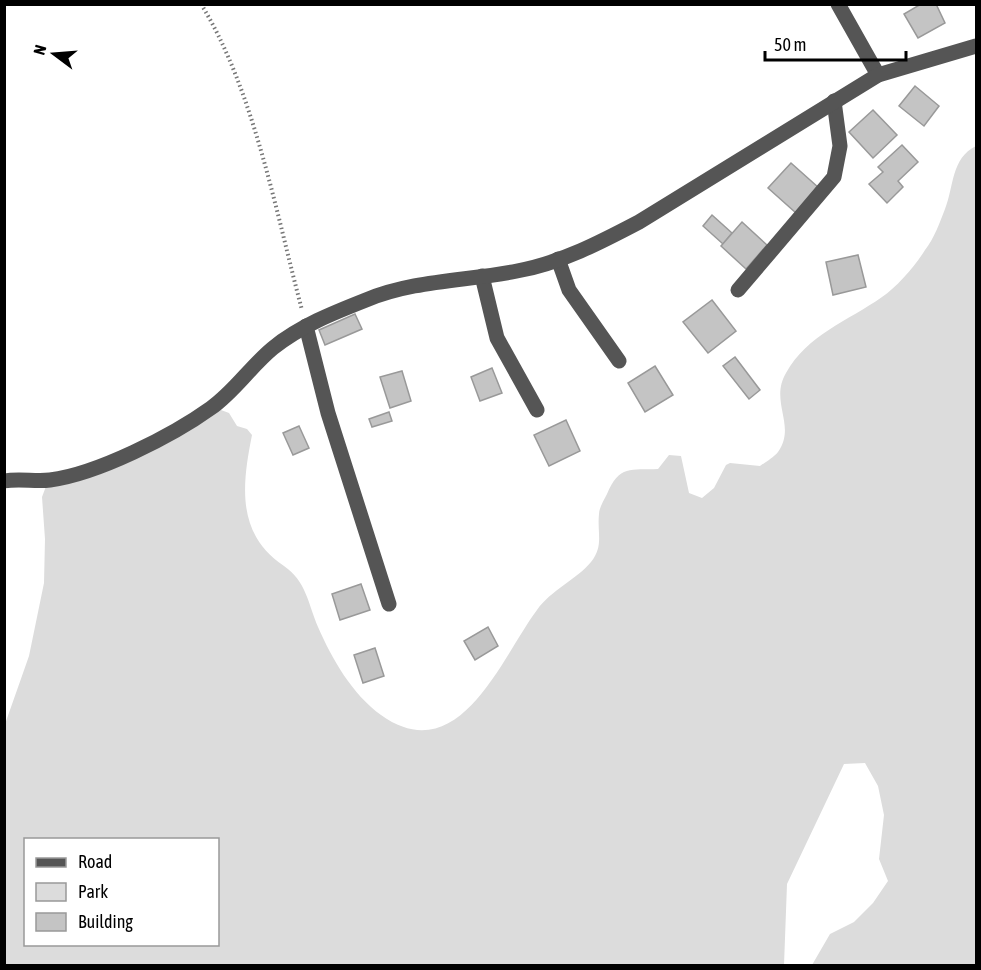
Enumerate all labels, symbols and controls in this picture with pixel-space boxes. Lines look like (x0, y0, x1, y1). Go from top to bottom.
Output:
north arrow (24, 24, 84, 84)
scale bar (765, 24, 906, 62)
text: 50 m (774, 34, 806, 55)
text: N (30, 43, 50, 57)
legend (24, 838, 219, 946)
text: Road (78, 851, 112, 872)
text: Park (78, 881, 108, 902)
text: Building (78, 911, 133, 932)

